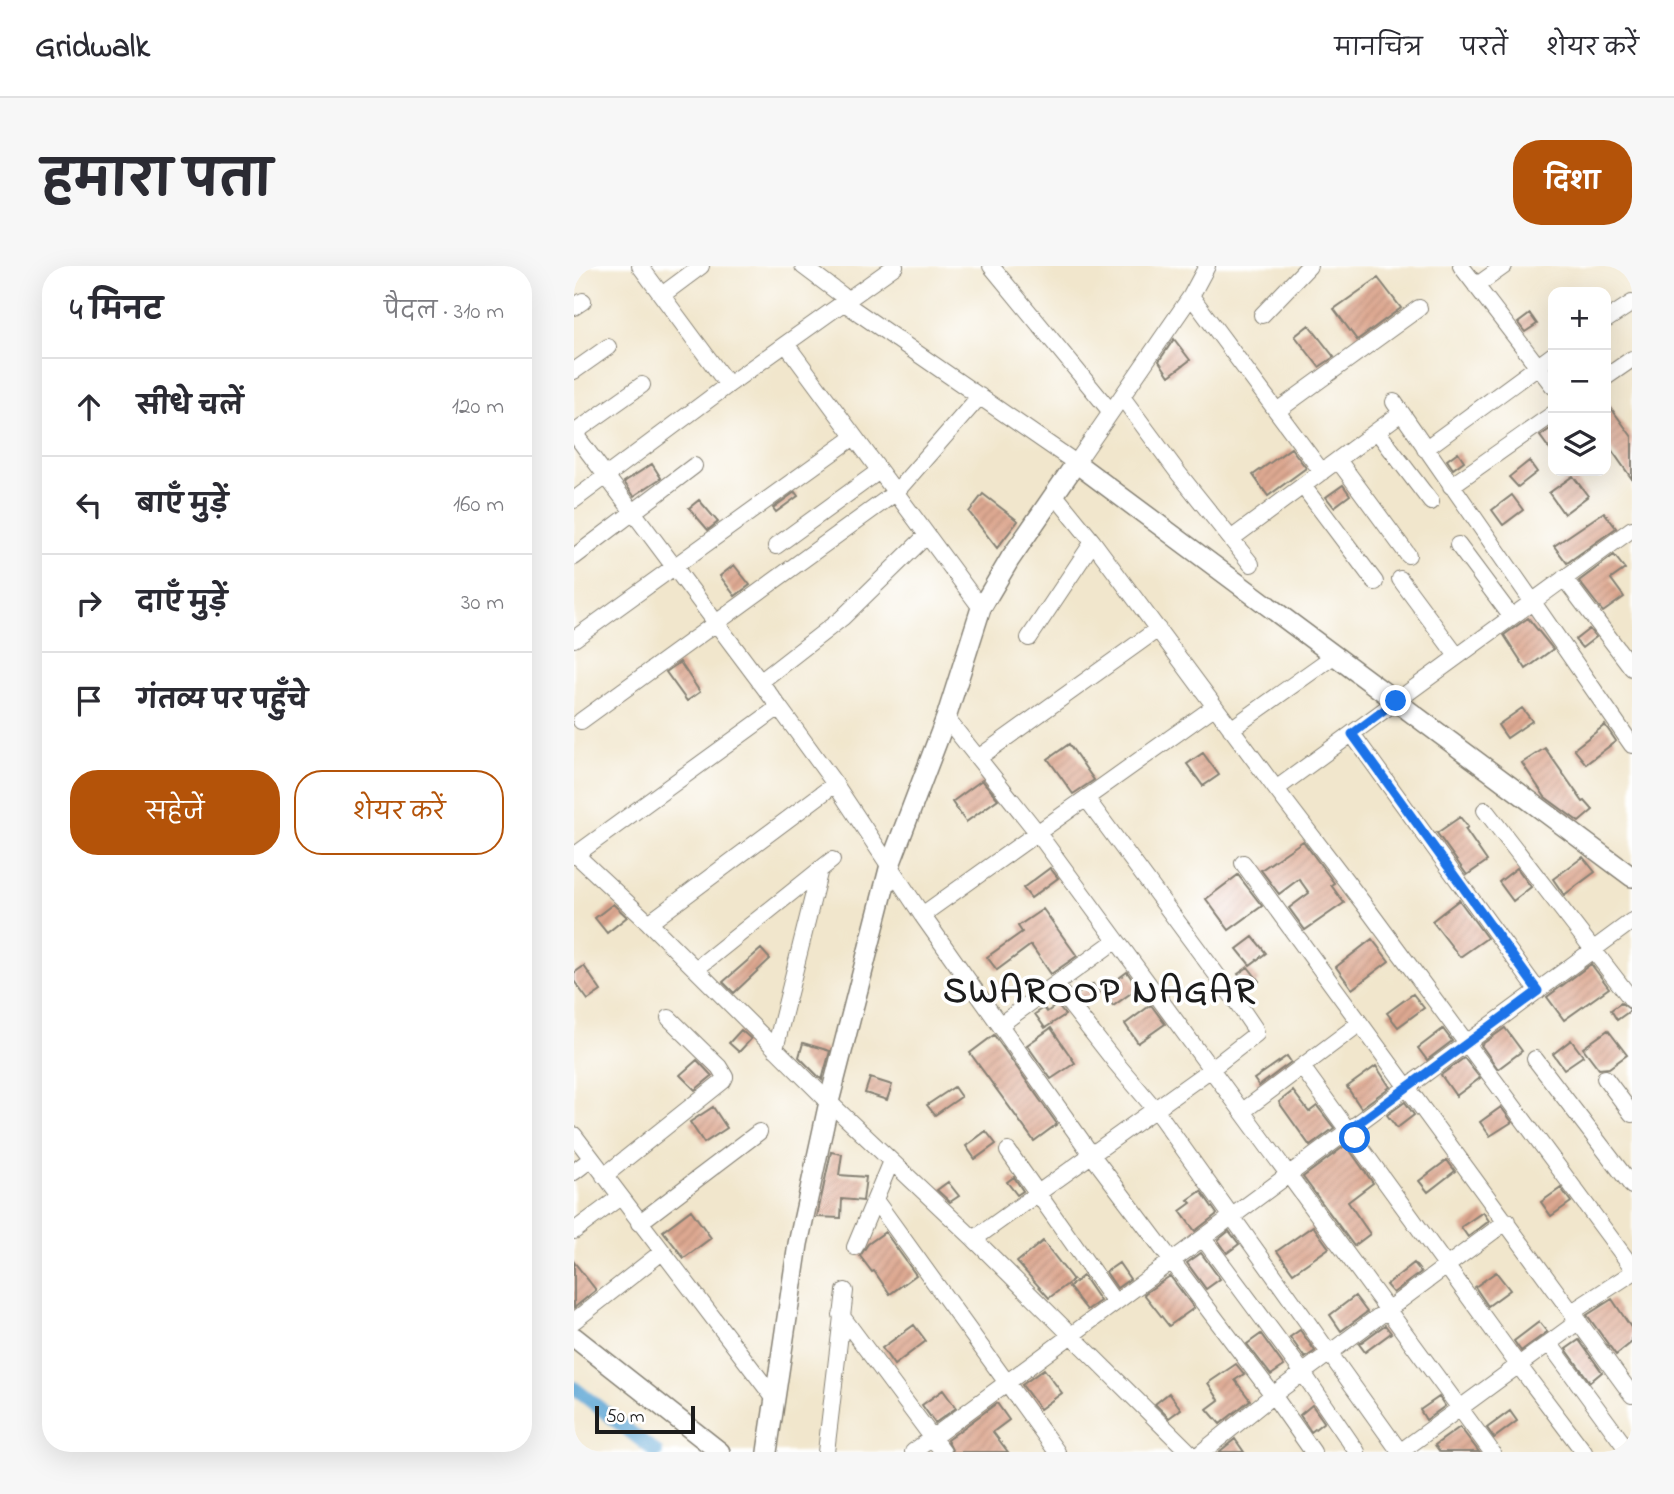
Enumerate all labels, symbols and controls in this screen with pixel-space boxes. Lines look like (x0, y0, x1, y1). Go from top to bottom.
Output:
text: Gridwalk (35, 24, 150, 72)
text: मानचित्र (1335, 32, 1423, 67)
text: परतें (1461, 32, 1508, 67)
text: शेयर करें (1546, 32, 1639, 67)
button: दिशा (1513, 140, 1632, 225)
text: हमारा पता (42, 147, 272, 219)
map controls (1548, 287, 1611, 476)
button: + (1548, 287, 1611, 350)
text: 4 मिनट (70, 290, 163, 334)
text: पैदल · 310 m (384, 296, 504, 329)
button: − (1548, 350, 1611, 413)
icon: ahead (70, 388, 108, 426)
text: सीधे चलें (137, 389, 243, 427)
text: 120 m (452, 391, 504, 424)
button: layers (1548, 413, 1611, 476)
icon: left (70, 486, 108, 524)
text: बाएँ मुड़ें (137, 487, 228, 525)
text: 160 m (453, 489, 504, 522)
icon: right (70, 584, 108, 622)
text: दाएँ मुड़ें (137, 585, 227, 623)
text: 30 m (461, 587, 504, 620)
icon: arrive (70, 682, 108, 720)
text: गंतव्य पर पहुँचे (137, 683, 308, 721)
route end (1380, 685, 1411, 716)
button: सहेजें (70, 770, 280, 855)
button: शेयर करें (294, 770, 504, 855)
district label: SWAROOP NAGAR (943, 966, 1257, 1020)
route start (1339, 1122, 1370, 1153)
scale bar (595, 1403, 695, 1435)
text: 50 m (606, 1404, 645, 1431)

